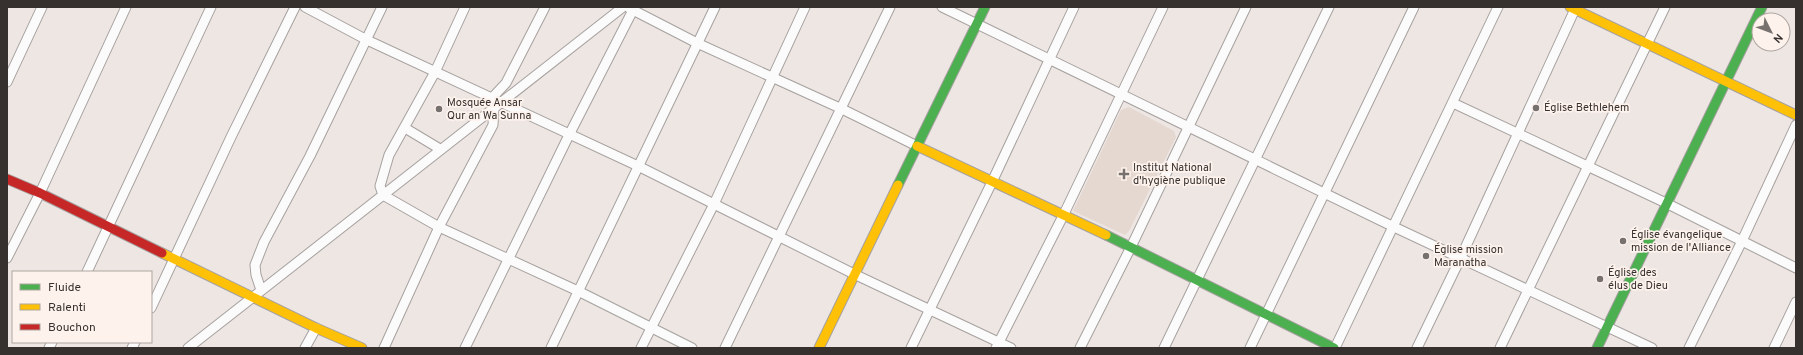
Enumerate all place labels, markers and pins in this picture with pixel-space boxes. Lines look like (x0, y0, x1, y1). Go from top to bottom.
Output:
place label: Mosquée Ansar Qur an Wa Sunna (447, 96, 531, 123)
place label: Église Bethlehem (1544, 100, 1629, 115)
marker: Église Bethlehem (1531, 103, 1541, 113)
marker: Mosquée Ansar Qur an Wa Sunna (434, 104, 444, 114)
place label: Institut National d'hygiène publique (1133, 161, 1226, 188)
marker: Institut National d'hygiène publique (1118, 168, 1130, 180)
place label: Église évangelique mission de l'Alliance (1631, 227, 1731, 255)
marker: Église évangelique mission de l'Alliance (1618, 236, 1628, 246)
place label: Église mission Maranatha (1434, 242, 1503, 270)
marker: Église mission Maranatha (1421, 251, 1431, 261)
place label: Église des élus de Dieu (1608, 265, 1668, 293)
marker: Église des élus de Dieu (1595, 274, 1605, 284)

